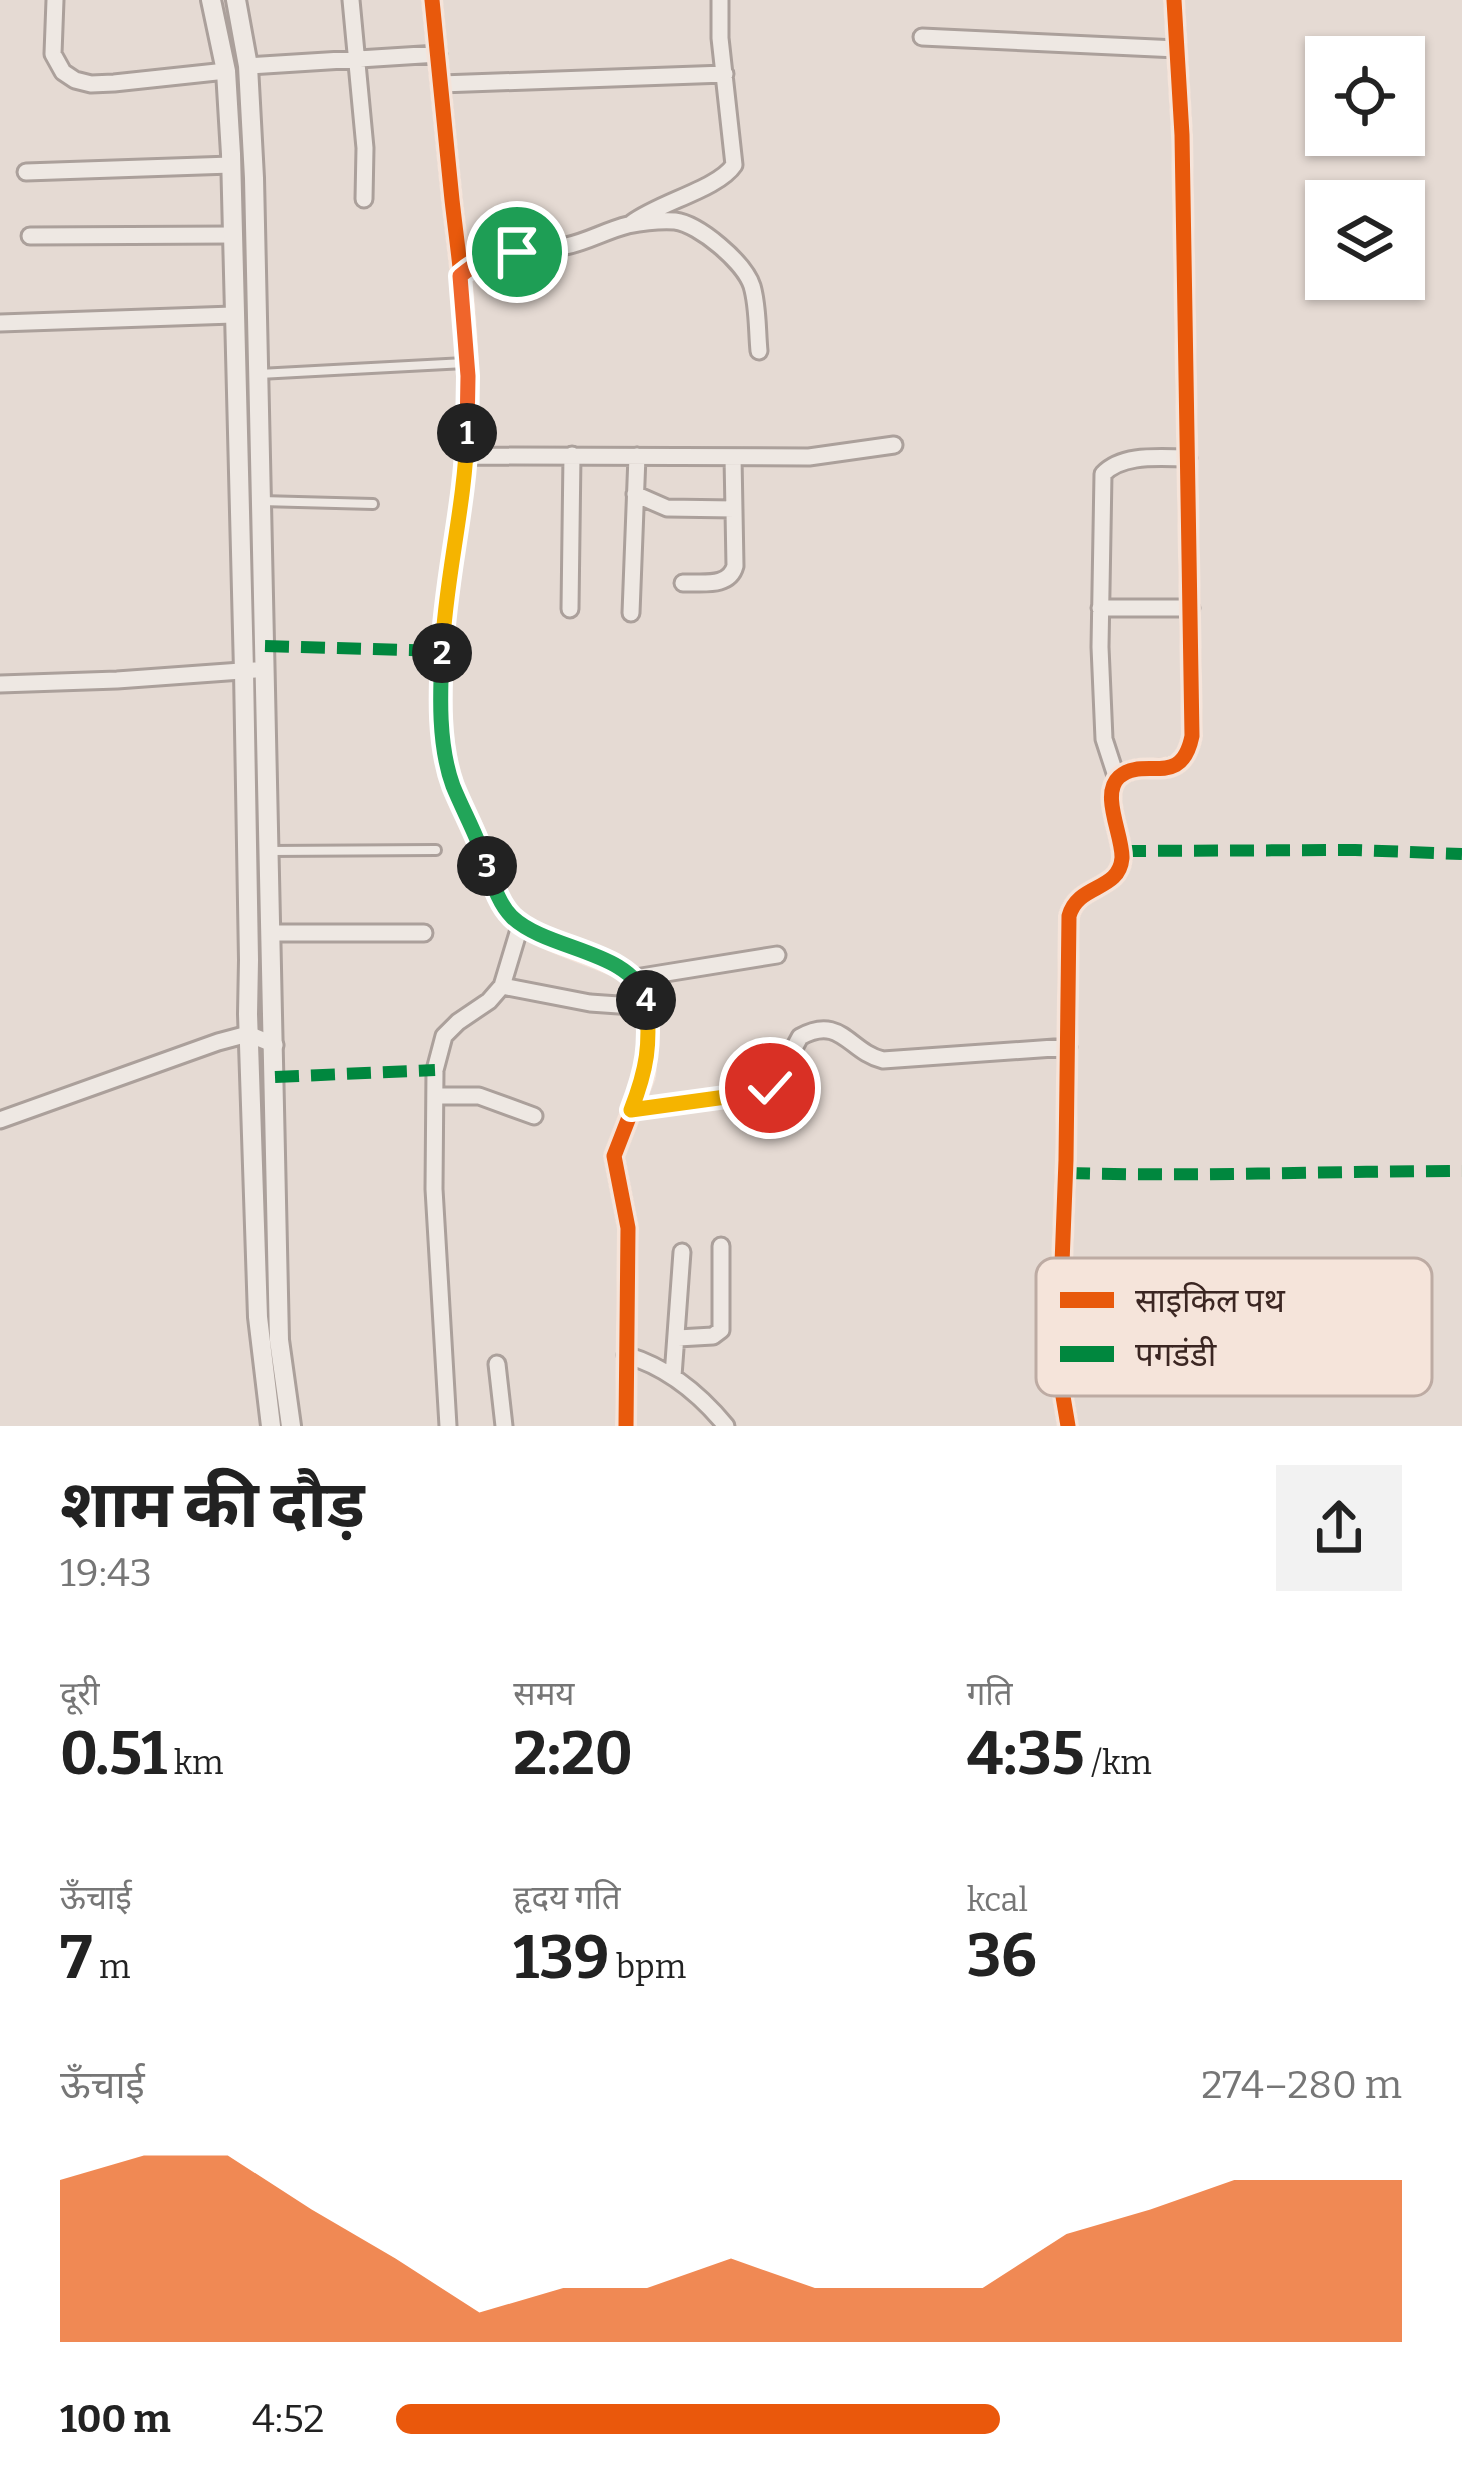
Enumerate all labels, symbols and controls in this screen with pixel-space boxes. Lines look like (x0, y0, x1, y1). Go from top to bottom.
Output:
map controls (1305, 36, 1425, 300)
button: locate (1305, 36, 1425, 156)
button: layers (1305, 180, 1425, 300)
pin (466, 201, 568, 303)
icon: arrive (484, 219, 550, 285)
pin: 1 (437, 403, 497, 463)
text: 1 (460, 413, 474, 453)
pin: 2 (412, 623, 472, 683)
text: 2 (433, 633, 451, 673)
pin: 3 (457, 836, 517, 896)
text: 3 (477, 846, 497, 886)
pin: 4 (616, 970, 676, 1030)
text: 4 (636, 980, 656, 1020)
pin (719, 1037, 821, 1139)
icon: check (737, 1055, 803, 1121)
legend (1036, 1258, 1432, 1396)
text: साइकिल पथ (1135, 1281, 1286, 1321)
text: पगडंडी (1135, 1335, 1218, 1375)
text: शाम की दौड़ (60, 1465, 365, 1544)
button: share (1276, 1465, 1402, 1591)
text: 19:43 (60, 1550, 152, 1596)
text: दूरी (60, 1674, 100, 1714)
text: समय (513, 1674, 575, 1714)
text: गति (967, 1674, 1013, 1714)
text: 0.51 (60, 1718, 167, 1790)
text: 2:20 (513, 1718, 633, 1790)
text: 4:35 (967, 1718, 1085, 1790)
text: km (167, 1743, 223, 1783)
text: /km (1085, 1743, 1152, 1783)
text: ऊँचाई (60, 1878, 132, 1918)
text: हृदय गति (513, 1878, 621, 1918)
text: kcal (967, 1880, 1028, 1920)
text: 36 (967, 1920, 1037, 1992)
text: 7 (60, 1922, 92, 1994)
text: 139 (513, 1922, 609, 1994)
text: m (92, 1947, 130, 1987)
text: bpm (609, 1947, 686, 1987)
text: ऊँचाई (60, 2062, 145, 2108)
text: 274–280 m (1201, 2062, 1402, 2108)
text: 100 m (60, 2396, 171, 2442)
text: 4:52 (252, 2396, 324, 2442)

